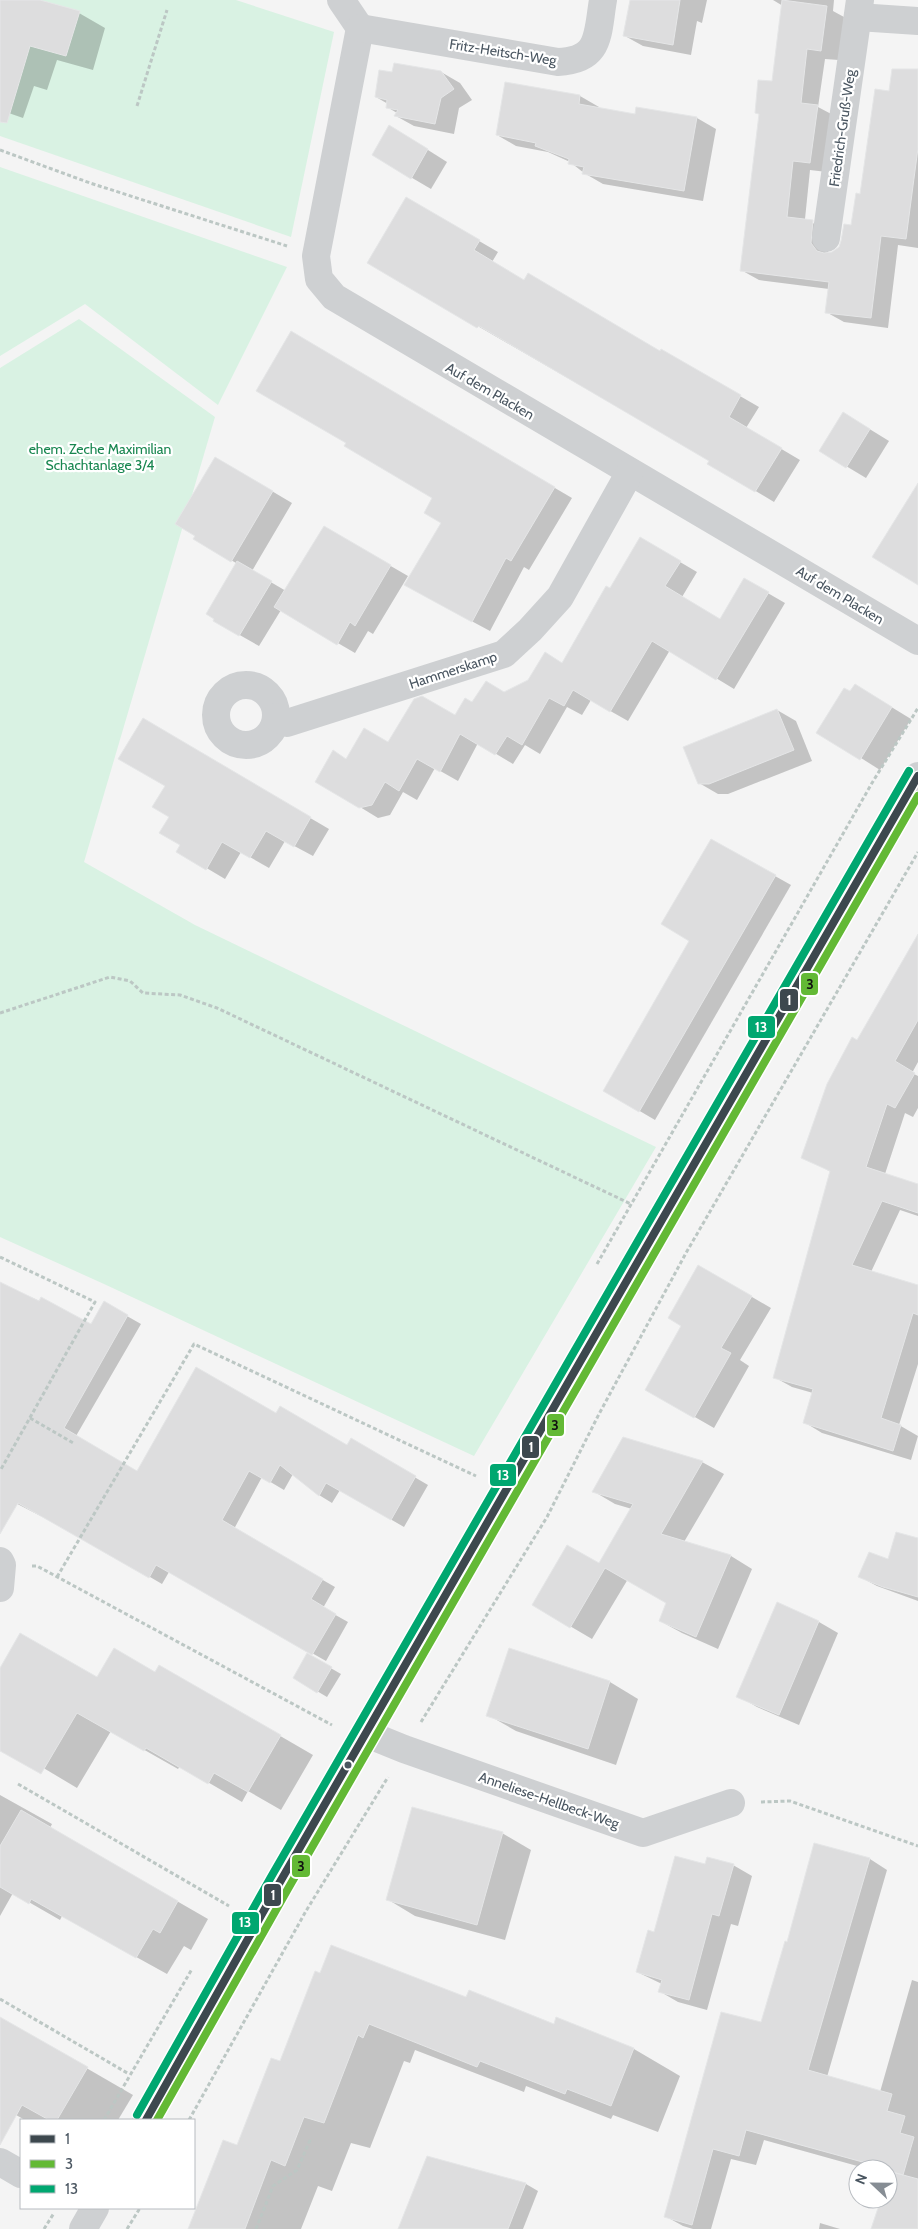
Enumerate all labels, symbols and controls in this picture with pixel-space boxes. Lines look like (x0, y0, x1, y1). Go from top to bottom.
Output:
street label: Fritz-Heitsch-Weg (448, 35, 559, 70)
street label: Friedrich-Gruß-Weg (825, 67, 859, 188)
street label: Auf dem Placken (443, 358, 538, 424)
park label: ehem. Zeche Maximilian Schachtanlage 3/4 (29, 440, 171, 474)
street label: Auf dem Placken (793, 562, 887, 628)
street label: Hammerskamp (407, 647, 499, 693)
line badge: 3 (800, 972, 819, 996)
text: 3 (806, 975, 814, 993)
line badge: 1 (779, 988, 799, 1012)
text: 1 (786, 991, 792, 1009)
line badge: 13 (747, 1015, 776, 1039)
text: 13 (755, 1018, 767, 1036)
line badge: 3 (546, 1413, 565, 1437)
text: 3 (551, 1416, 559, 1434)
line badge: 1 (521, 1435, 540, 1459)
text: 1 (528, 1438, 534, 1456)
line badge: 13 (489, 1463, 517, 1487)
text: 13 (497, 1466, 509, 1484)
unlabelled marker (343, 1760, 353, 1770)
street label: Anneliese-Hellbeck-Weg (476, 1768, 623, 1833)
line badge: 3 (291, 1854, 311, 1878)
text: 3 (297, 1857, 305, 1875)
line badge: 1 (263, 1883, 282, 1907)
text: 1 (270, 1886, 276, 1904)
line badge: 13 (231, 1911, 260, 1935)
text: 13 (239, 1913, 251, 1931)
legend (20, 2119, 195, 2209)
text: 1 (65, 2130, 70, 2148)
text: 3 (65, 2155, 73, 2173)
north arrow (848, 2159, 898, 2209)
text: N (851, 2171, 871, 2187)
text: 13 (65, 2180, 78, 2198)

